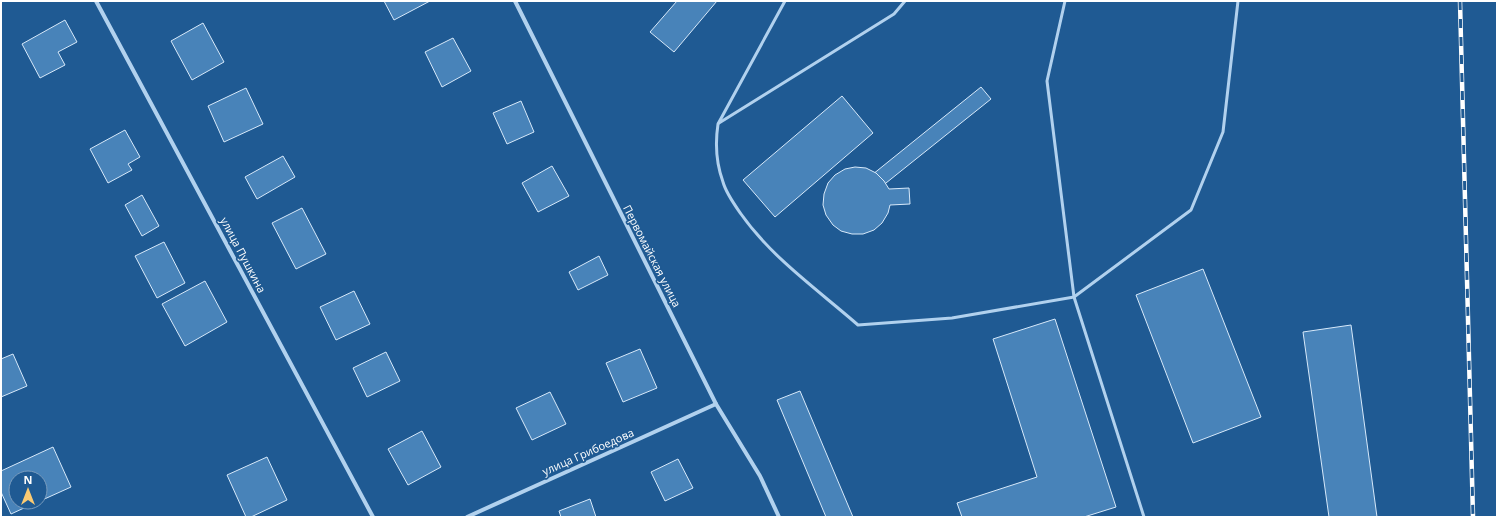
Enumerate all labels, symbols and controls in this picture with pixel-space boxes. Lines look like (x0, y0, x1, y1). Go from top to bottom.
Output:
street label: Первомайская улица (620, 202, 685, 309)
street label: улица Пушкина (217, 214, 270, 295)
street label: улица Грибоедова (540, 425, 636, 478)
north arrow (8, 470, 48, 510)
text: N (24, 472, 32, 487)

